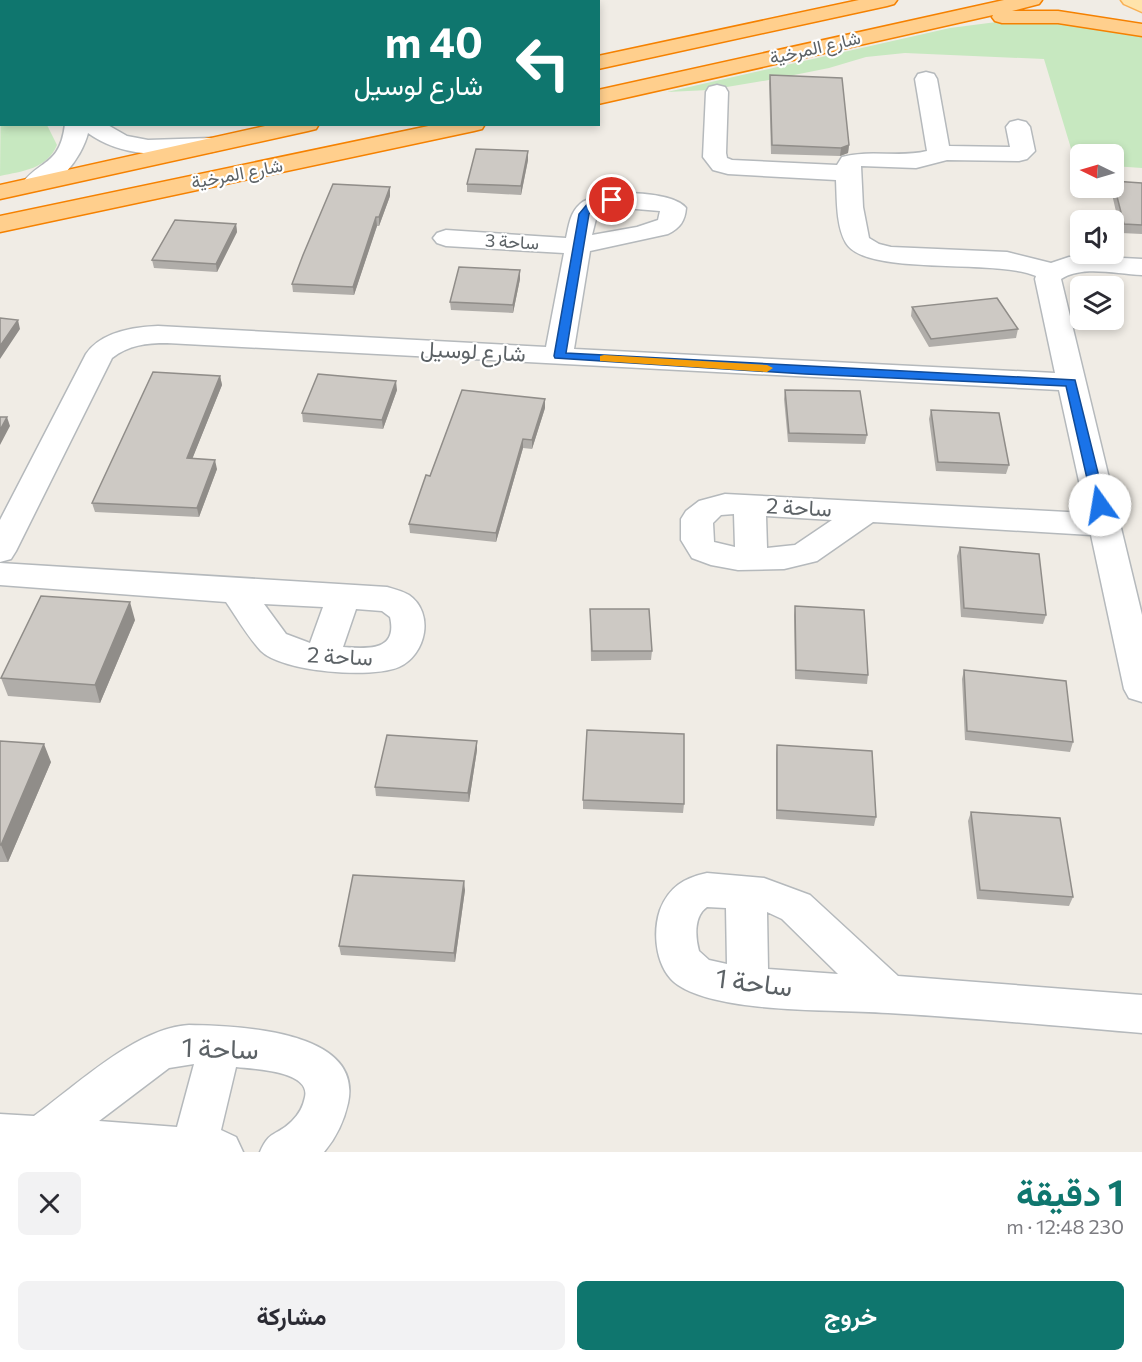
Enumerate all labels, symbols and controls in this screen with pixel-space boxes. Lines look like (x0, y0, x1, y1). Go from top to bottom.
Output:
text: 40 m (385, 15, 483, 67)
icon: left (504, 24, 582, 102)
street label: شارع المرخية (767, 26, 863, 70)
text: شارع لوسيل (354, 68, 483, 101)
north arrow (1070, 144, 1124, 198)
map controls (1070, 144, 1124, 330)
street label: شارع المرخية (189, 153, 285, 195)
pin (586, 174, 637, 225)
icon: arrive (595, 183, 628, 216)
button: sound (1070, 210, 1124, 264)
street label: ساحة 3 (484, 229, 540, 253)
button: layers (1070, 276, 1124, 330)
street label: شارع لوسيل (420, 334, 526, 369)
position arrow (1068, 473, 1132, 537)
street label: ساحة 2 (766, 491, 833, 522)
street label: ساحة 2 (307, 640, 374, 671)
street label: ساحة 1 (714, 960, 794, 1003)
street label: ساحة 1 (181, 1030, 259, 1065)
text: 1 دقيقة (1016, 1169, 1124, 1213)
button: close (18, 1172, 81, 1235)
text: 230 m · 12:48 (1006, 1214, 1124, 1238)
button: مشاركة (18, 1281, 565, 1350)
button: خروج (577, 1281, 1124, 1350)

